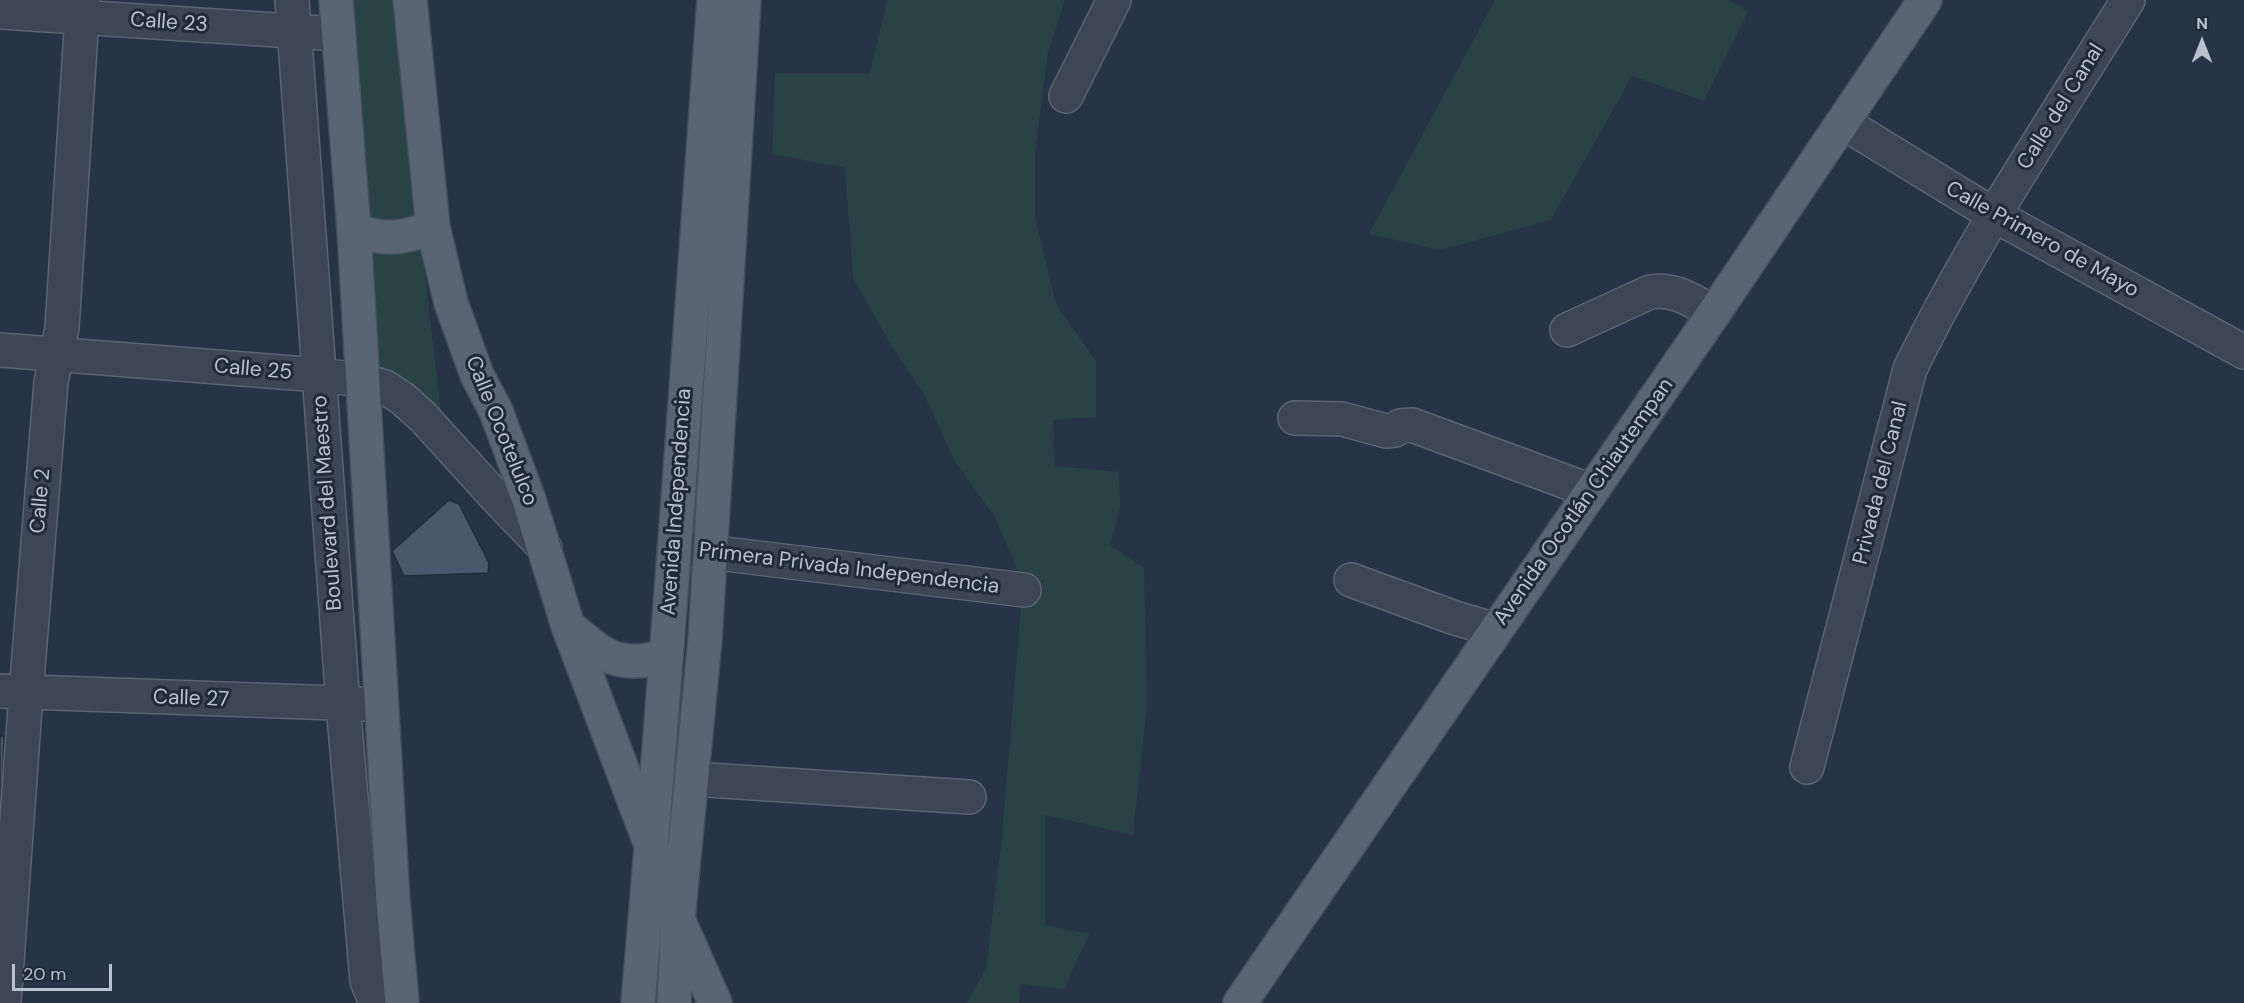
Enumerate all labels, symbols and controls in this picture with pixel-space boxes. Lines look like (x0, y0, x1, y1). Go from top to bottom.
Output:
street label: Calle 23 (129, 8, 209, 38)
north arrow (2172, 12, 2232, 72)
text: N (2196, 13, 2208, 34)
street label: Calle del Canal (2012, 40, 2110, 174)
street label: Calle Primero de Mayo (1941, 176, 2143, 304)
street label: Calle Ocotelulco (459, 352, 543, 510)
street label: Calle 25 (213, 354, 293, 386)
street label: Avenida Ocotlán Chiautempan (1489, 374, 1679, 630)
street label: Avenida Independencia (656, 388, 698, 616)
street label: Boulevard del Maestro (308, 394, 348, 612)
street label: Privada del Canal (1849, 399, 1913, 567)
street label: Calle 2 (26, 467, 56, 535)
street label: Primera Privada Independencia (697, 538, 1001, 600)
street label: Calle 27 (152, 685, 230, 713)
scale bar (15, 952, 116, 990)
text: 20 m (23, 962, 66, 986)

